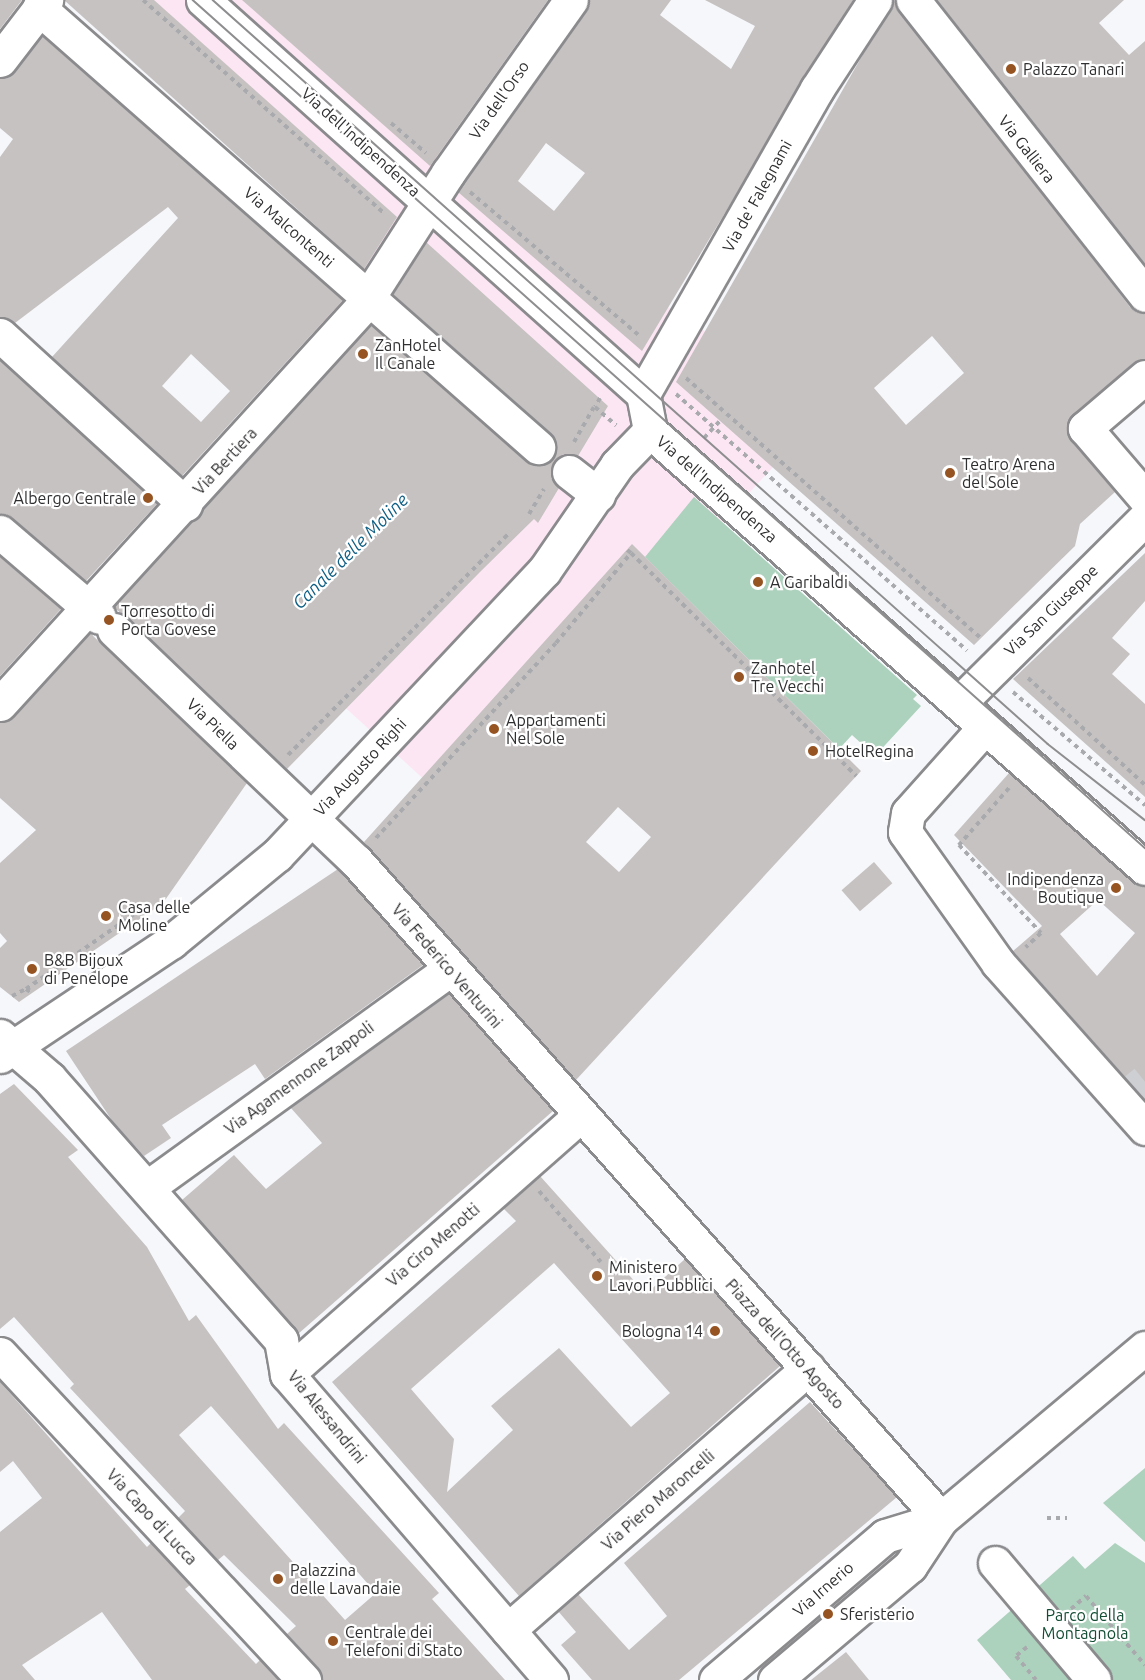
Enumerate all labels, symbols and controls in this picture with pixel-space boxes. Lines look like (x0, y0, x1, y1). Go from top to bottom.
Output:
street label: Via dell'Orso (465, 57, 533, 143)
place label: Palazzo Tanari (1023, 59, 1124, 79)
marker: Palazzo Tanari (1004, 62, 1018, 76)
street label: Via dell'Indipendenza (298, 83, 424, 201)
street label: Via Galliera (995, 111, 1059, 187)
street label: Via de' Falegnami (718, 137, 796, 255)
street label: Via Malcontenti (240, 183, 338, 271)
place label: ZanHotel Il Canale (375, 335, 441, 373)
marker: ZanHotel Il Canale (356, 347, 370, 361)
street label: Via Bertiera (189, 423, 261, 499)
street label: Via dell'Indipendenza (653, 431, 781, 547)
place label: Teatro Arena del Sole (962, 454, 1055, 492)
marker: Teatro Arena del Sole (943, 466, 957, 480)
place label: Albergo Centrale (14, 488, 136, 508)
water label: Canale delle Moline (288, 489, 412, 613)
marker: Albergo Centrale (141, 491, 155, 505)
street label: Via San Giuseppe (1000, 560, 1102, 660)
place label: A Garibaldi (770, 572, 848, 592)
marker: A Garibaldi (751, 575, 765, 589)
place label: Torresotto di Porta Govese (121, 601, 216, 639)
marker: Torresotto di Porta Govese (102, 613, 116, 627)
place label: Zanhotel Tre Vecchi (751, 658, 824, 696)
marker: Zanhotel Tre Vecchi (732, 670, 746, 684)
street label: Via Piella (183, 694, 243, 754)
place label: Appartamenti Nel Sole (506, 710, 606, 748)
street label: Via Augusto Righi (310, 714, 410, 820)
marker: Appartamenti Nel Sole (487, 722, 501, 736)
place label: HotelRegina (825, 741, 914, 761)
marker: HotelRegina (806, 744, 820, 758)
place label: Indipendenza Boutique (1007, 869, 1104, 907)
marker: Indipendenza Boutique (1109, 881, 1123, 895)
place label: Casa delle Moline (118, 897, 190, 935)
street label: Via Federico Venturini (388, 900, 506, 1032)
marker: Casa delle Moline (99, 909, 113, 923)
place label: B&B Bijoux di Penelope (44, 950, 129, 988)
marker: B&B Bijoux di Penelope (25, 962, 39, 976)
street label: Via Agamennone Zappoli (221, 1017, 377, 1139)
street label: Via Ciro Menotti (383, 1199, 483, 1291)
place label: Ministero Lavori Pubblici (609, 1257, 713, 1295)
marker: Ministero Lavori Pubblici (590, 1269, 604, 1283)
street label: Piazza dell'Otto Agosto (722, 1275, 848, 1413)
place label: Bologna 14 (622, 1321, 703, 1341)
marker: Bologna 14 (708, 1324, 722, 1338)
street label: Via Alessandrini (284, 1367, 370, 1467)
street label: Via Piero Maroncelli (598, 1446, 718, 1554)
street label: Via Capo di Lucca (103, 1465, 201, 1569)
street label: Via Irnerio (789, 1558, 857, 1620)
place label: Palazzina delle Lavandaie (290, 1560, 401, 1598)
marker: Palazzina delle Lavandaie (271, 1572, 285, 1586)
place label: Sferisterio (840, 1604, 915, 1624)
park label: Parco della Montagnola (1041, 1605, 1129, 1643)
marker: Sferisterio (821, 1607, 835, 1621)
place label: Centrale dei Telefoni di Stato (345, 1622, 463, 1660)
marker: Centrale dei Telefoni di Stato (326, 1634, 340, 1648)

